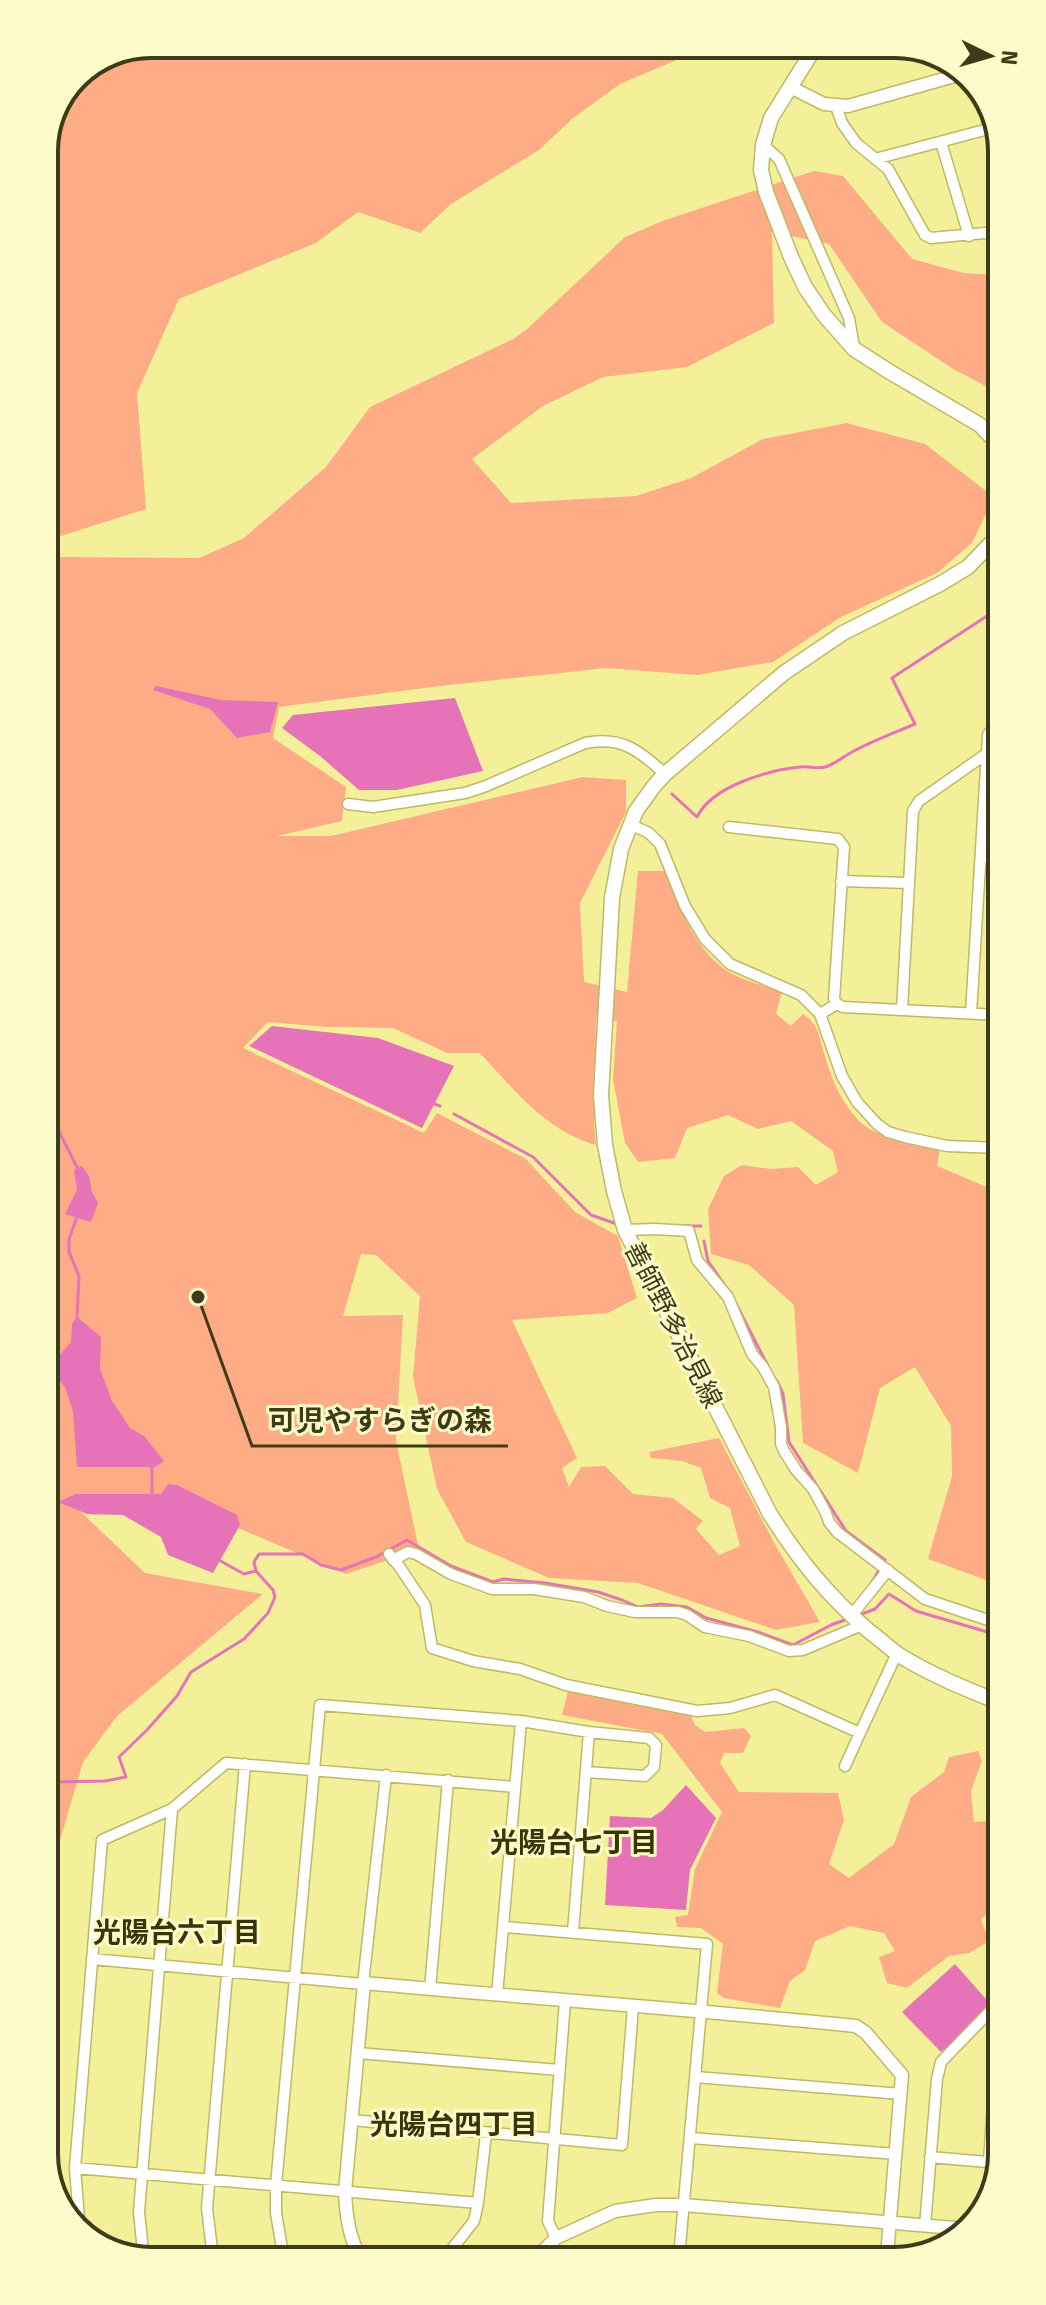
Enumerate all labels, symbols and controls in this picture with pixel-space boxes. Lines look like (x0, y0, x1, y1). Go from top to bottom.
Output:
north arrow (950, 16, 1030, 96)
text: N (995, 49, 1024, 66)
street label: 善師野多治見線 (618, 1237, 728, 1413)
callout: 可児やすらぎの森 (252, 1394, 508, 1446)
text: 可児やすらぎの森 (268, 1404, 492, 1437)
district label: 光陽台七丁目 (490, 1826, 658, 1859)
district label: 光陽台六丁目 (93, 1916, 261, 1949)
district label: 光陽台四丁目 (370, 2108, 538, 2141)

